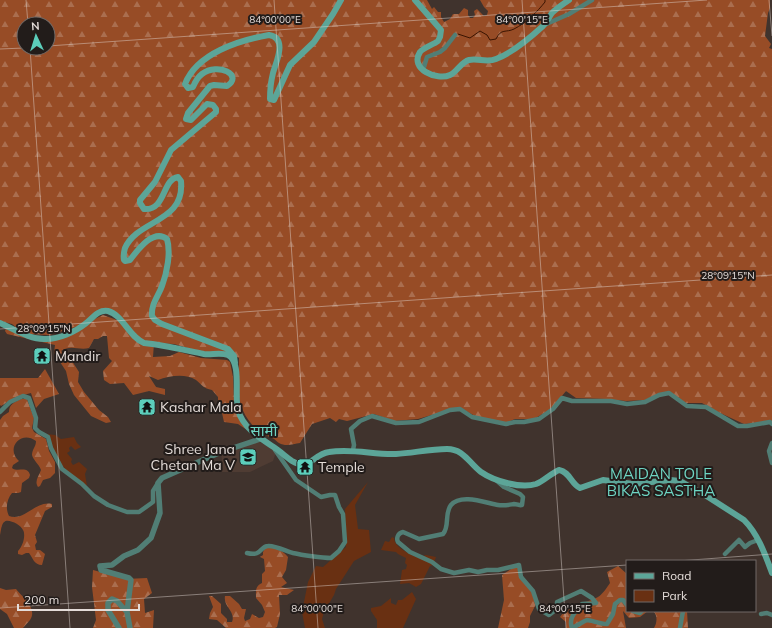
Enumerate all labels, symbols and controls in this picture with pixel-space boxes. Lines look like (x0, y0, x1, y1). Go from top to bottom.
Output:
text: 84°00'00"E (249, 13, 301, 26)
text: 84°00'15"E (496, 13, 548, 26)
north arrow (16, 16, 56, 56)
text: N (31, 19, 40, 33)
text: 28°09'15"N (701, 269, 755, 282)
text: 28°09'15"N (17, 322, 71, 335)
temple icon: Mandir (32, 346, 52, 366)
place label: Mandir (55, 347, 101, 365)
temple icon: Kashar Mala (137, 397, 157, 417)
place label: Kashar Mala (160, 398, 242, 416)
district label: सामी (251, 421, 279, 440)
place label: Shree Jana Chetan Ma V (151, 440, 235, 474)
school or university icon: Shree Jana Chetan Ma V (238, 447, 258, 467)
temple icon: Temple (295, 457, 315, 477)
place label: Temple (318, 458, 365, 476)
district label: MAIDAN TOLE BIKAS SASTHA (607, 464, 715, 500)
legend (626, 560, 756, 612)
text: Road (662, 568, 691, 583)
scale bar (18, 586, 139, 612)
text: Park (662, 588, 688, 603)
text: 200 m (24, 592, 59, 607)
text: 84°00'00"E (291, 602, 343, 615)
text: 84°00'15"E (539, 602, 591, 615)

